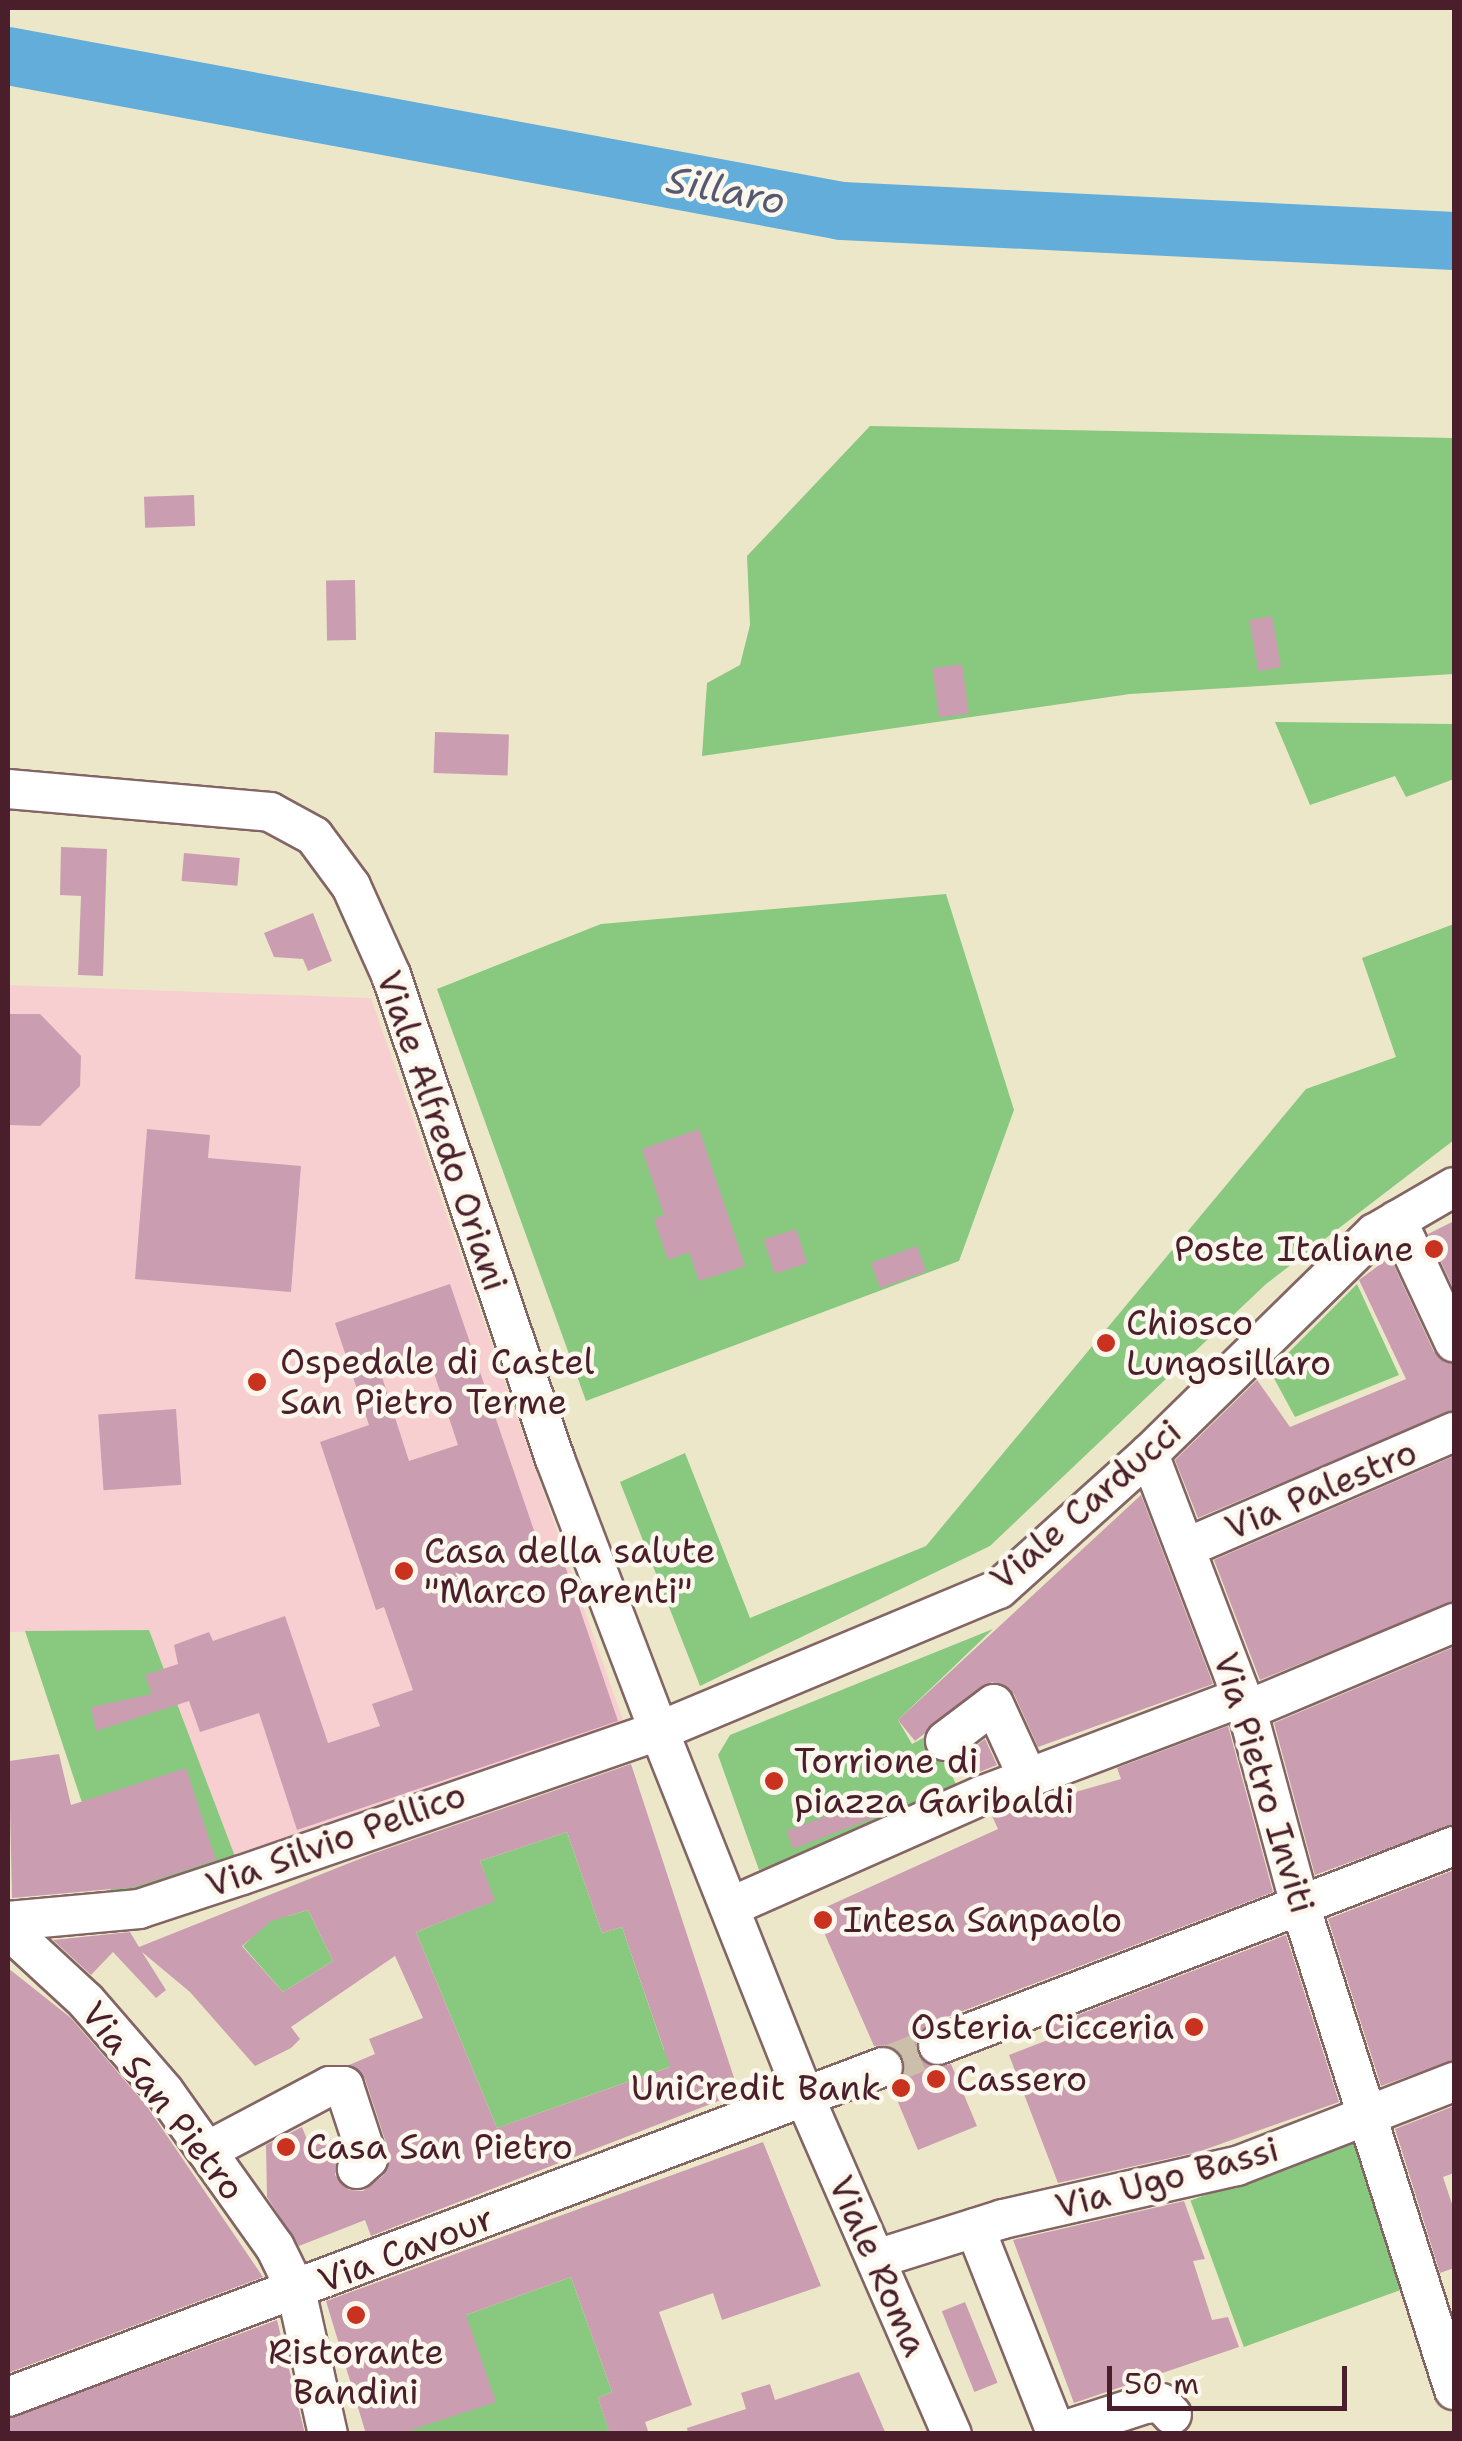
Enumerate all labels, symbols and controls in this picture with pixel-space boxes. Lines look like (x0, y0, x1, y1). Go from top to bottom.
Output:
water label: Sillaro (663, 156, 789, 224)
street label: Viale Alfredo Oriani (367, 965, 517, 1297)
place label: Poste Italiane (1174, 1228, 1414, 1270)
marker: Poste Italiane (1423, 1238, 1445, 1260)
place label: Chiosco Lungosillaro (1126, 1302, 1331, 1384)
marker: Chiosco Lungosillaro (1095, 1332, 1117, 1354)
place label: Ospedale di Castel San Pietro Terme (280, 1341, 594, 1423)
marker: Ospedale di Castel San Pietro Terme (244, 1369, 270, 1395)
street label: Viale Carducci (982, 1411, 1190, 1599)
street label: Via Palestro (1219, 1431, 1423, 1549)
place label: Casa della salute "Marco Parenti" (424, 1530, 716, 1612)
marker: Casa della salute "Marco Parenti" (393, 1560, 415, 1582)
street label: Via Pietro Inviti (1204, 1648, 1324, 1918)
place label: Torrione di piazza Garibaldi (794, 1740, 1075, 1822)
marker: Torrione di piazza Garibaldi (763, 1770, 785, 1792)
street label: Via Silvio Pellico (200, 1774, 472, 1906)
place label: Intesa Sanpaolo (843, 1899, 1122, 1941)
marker: Intesa Sanpaolo (812, 1909, 834, 1931)
street label: Via San Pietro (72, 1993, 254, 2209)
place label: Osteria Cicceria (911, 2006, 1174, 2048)
marker: Osteria Cicceria (1183, 2016, 1205, 2038)
place label: Cassero (956, 2058, 1087, 2100)
place label: UniCredit Bank (631, 2067, 881, 2109)
marker: Cassero (925, 2068, 947, 2090)
marker: UniCredit Bank (890, 2077, 912, 2099)
place label: Casa San Pietro (306, 2126, 573, 2168)
street label: Via Ugo Bassi (1051, 2128, 1283, 2228)
marker: Casa San Pietro (275, 2136, 297, 2158)
street label: Viale Roma (820, 2169, 936, 2363)
street label: Via Cavour (312, 2196, 500, 2302)
marker: Ristorante Bandini (345, 2304, 367, 2326)
place label: Ristorante Bandini (268, 2331, 444, 2413)
scale bar (1112, 2346, 1352, 2408)
text: 50 m (1124, 2363, 1199, 2404)

